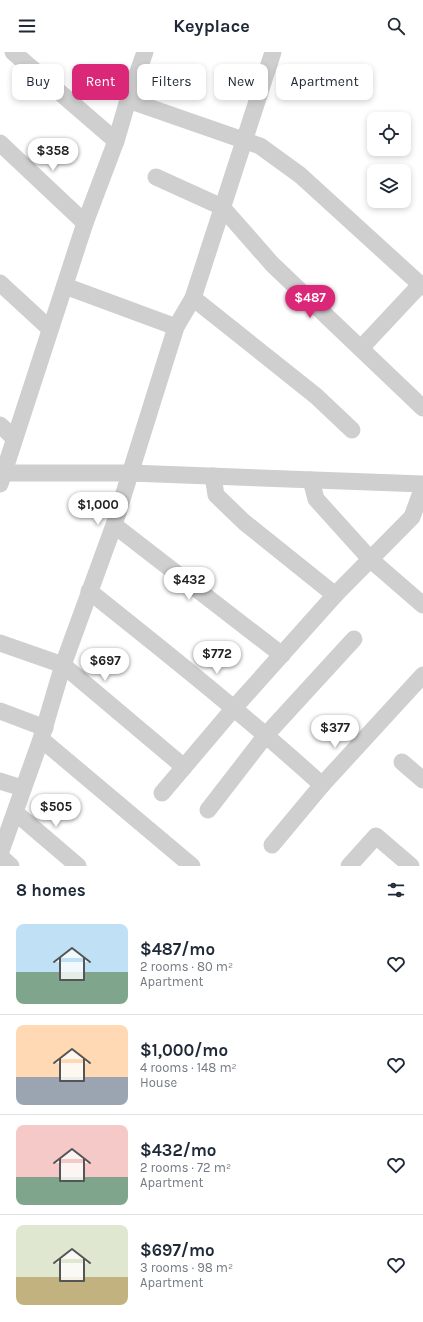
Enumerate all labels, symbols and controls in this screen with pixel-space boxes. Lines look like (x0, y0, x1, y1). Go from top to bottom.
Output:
icon: menu (16, 15, 38, 37)
text: Keyplace (173, 15, 250, 37)
icon: search (385, 15, 407, 37)
chip: Buy (12, 64, 64, 100)
chip: Rent (72, 64, 129, 100)
chip: Filters (137, 64, 206, 100)
chip: New (214, 64, 268, 100)
chip: Apartment (276, 64, 373, 100)
map controls (367, 112, 411, 208)
button: locate (367, 112, 411, 156)
pin: $358 (29, 138, 77, 172)
text: $358 (36, 143, 70, 158)
button: layers (367, 164, 411, 208)
pin: $487 (286, 285, 334, 319)
text: $487 (294, 290, 326, 305)
pin: $1,000 (65, 492, 131, 526)
text: $1,000 (77, 497, 119, 512)
pin: $432 (165, 567, 213, 601)
text: $432 (173, 572, 205, 587)
pin: $772 (193, 641, 241, 675)
text: $772 (202, 646, 232, 661)
pin: $697 (81, 648, 129, 682)
text: $697 (89, 653, 121, 668)
pin: $377 (311, 715, 359, 749)
text: $377 (320, 720, 350, 735)
pin: $505 (32, 794, 80, 828)
text: $505 (40, 799, 72, 814)
icon: filters (385, 879, 407, 901)
text: 8 homes (16, 880, 86, 900)
text: $487/mo (140, 939, 215, 959)
icon: home (48, 940, 96, 988)
icon: heart (385, 953, 407, 975)
text: 2 rooms · 80 m² (140, 959, 233, 974)
text: Apartment (140, 974, 203, 989)
text: $1,000/mo (140, 1040, 228, 1060)
icon: home (48, 1041, 96, 1089)
icon: heart (385, 1054, 407, 1076)
text: 4 rooms · 148 m² (140, 1060, 237, 1075)
text: House (140, 1075, 177, 1090)
text: $432/mo (140, 1140, 216, 1160)
icon: home (48, 1141, 96, 1189)
icon: heart (385, 1154, 407, 1176)
text: 2 rooms · 72 m² (140, 1160, 231, 1175)
text: Apartment (140, 1175, 203, 1190)
text: $697/mo (140, 1240, 215, 1260)
icon: home (48, 1241, 96, 1289)
icon: heart (385, 1254, 407, 1276)
text: 3 rooms · 98 m² (140, 1260, 233, 1275)
text: Apartment (140, 1275, 203, 1290)

